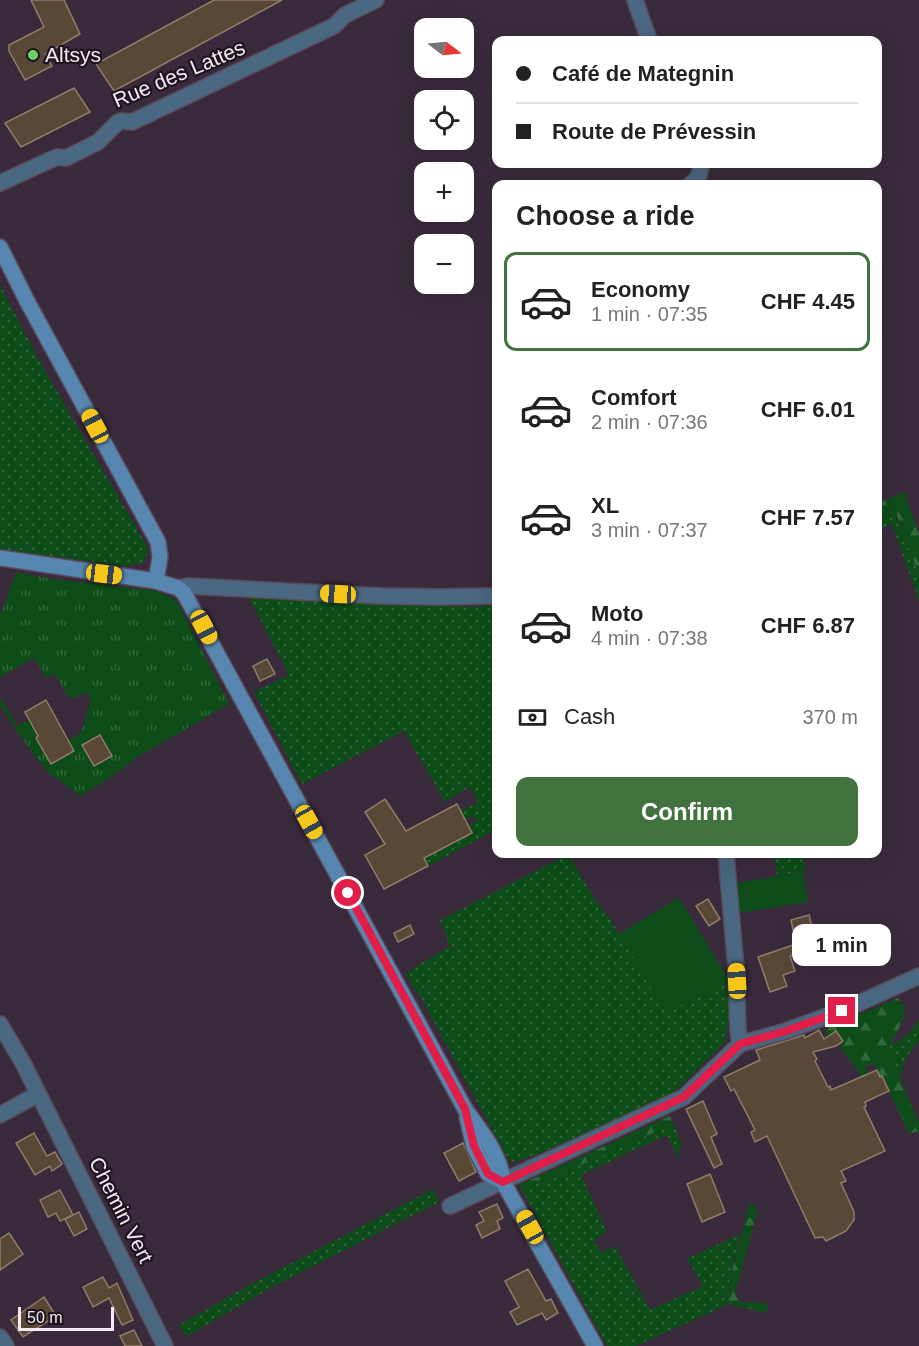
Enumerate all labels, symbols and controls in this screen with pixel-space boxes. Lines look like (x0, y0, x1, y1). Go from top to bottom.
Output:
north arrow (414, 18, 474, 78)
map controls (414, 18, 474, 294)
street label: Rue des Lattes (109, 35, 248, 112)
place label: Altsys (45, 43, 101, 66)
marker: Altsys (26, 48, 40, 62)
text: Café de Mategnin (552, 61, 734, 86)
button: locate (414, 90, 474, 150)
text: Route de Prévessin (552, 119, 756, 144)
button: + (414, 162, 474, 222)
text: Choose a ride (516, 201, 695, 231)
button: − (414, 234, 474, 294)
icon: car (519, 275, 573, 329)
text: Economy (591, 277, 690, 302)
text: CHF 4.45 (761, 289, 855, 314)
text: 1 min · 07:35 (591, 303, 708, 325)
icon: car (519, 383, 573, 437)
text: Comfort (591, 385, 677, 410)
text: CHF 6.01 (761, 397, 855, 422)
car (79, 406, 111, 446)
text: 2 min · 07:36 (591, 411, 708, 433)
icon: car (519, 491, 573, 545)
text: XL (591, 493, 619, 518)
text: CHF 7.57 (761, 505, 855, 530)
text: 3 min · 07:37 (591, 519, 708, 541)
car (85, 563, 123, 585)
car (320, 584, 356, 604)
icon: car (519, 599, 573, 653)
text: Moto (591, 601, 644, 626)
car (188, 607, 220, 647)
text: CHF 6.87 (761, 613, 855, 638)
text: 4 min · 07:38 (591, 627, 708, 649)
icon: cash (516, 701, 549, 734)
text: Cash (564, 704, 615, 729)
text: 370 m (802, 706, 858, 728)
button: Confirm (516, 777, 858, 846)
car (292, 802, 326, 842)
route start (334, 879, 361, 906)
callout: 1 min (792, 924, 892, 966)
text: 1 min (815, 934, 868, 956)
car (727, 963, 747, 999)
route end (828, 997, 855, 1024)
street label: Chemin Vert (85, 1153, 158, 1267)
car (513, 1207, 547, 1247)
scale bar (18, 1304, 114, 1332)
text: 50 m (27, 1309, 63, 1326)

